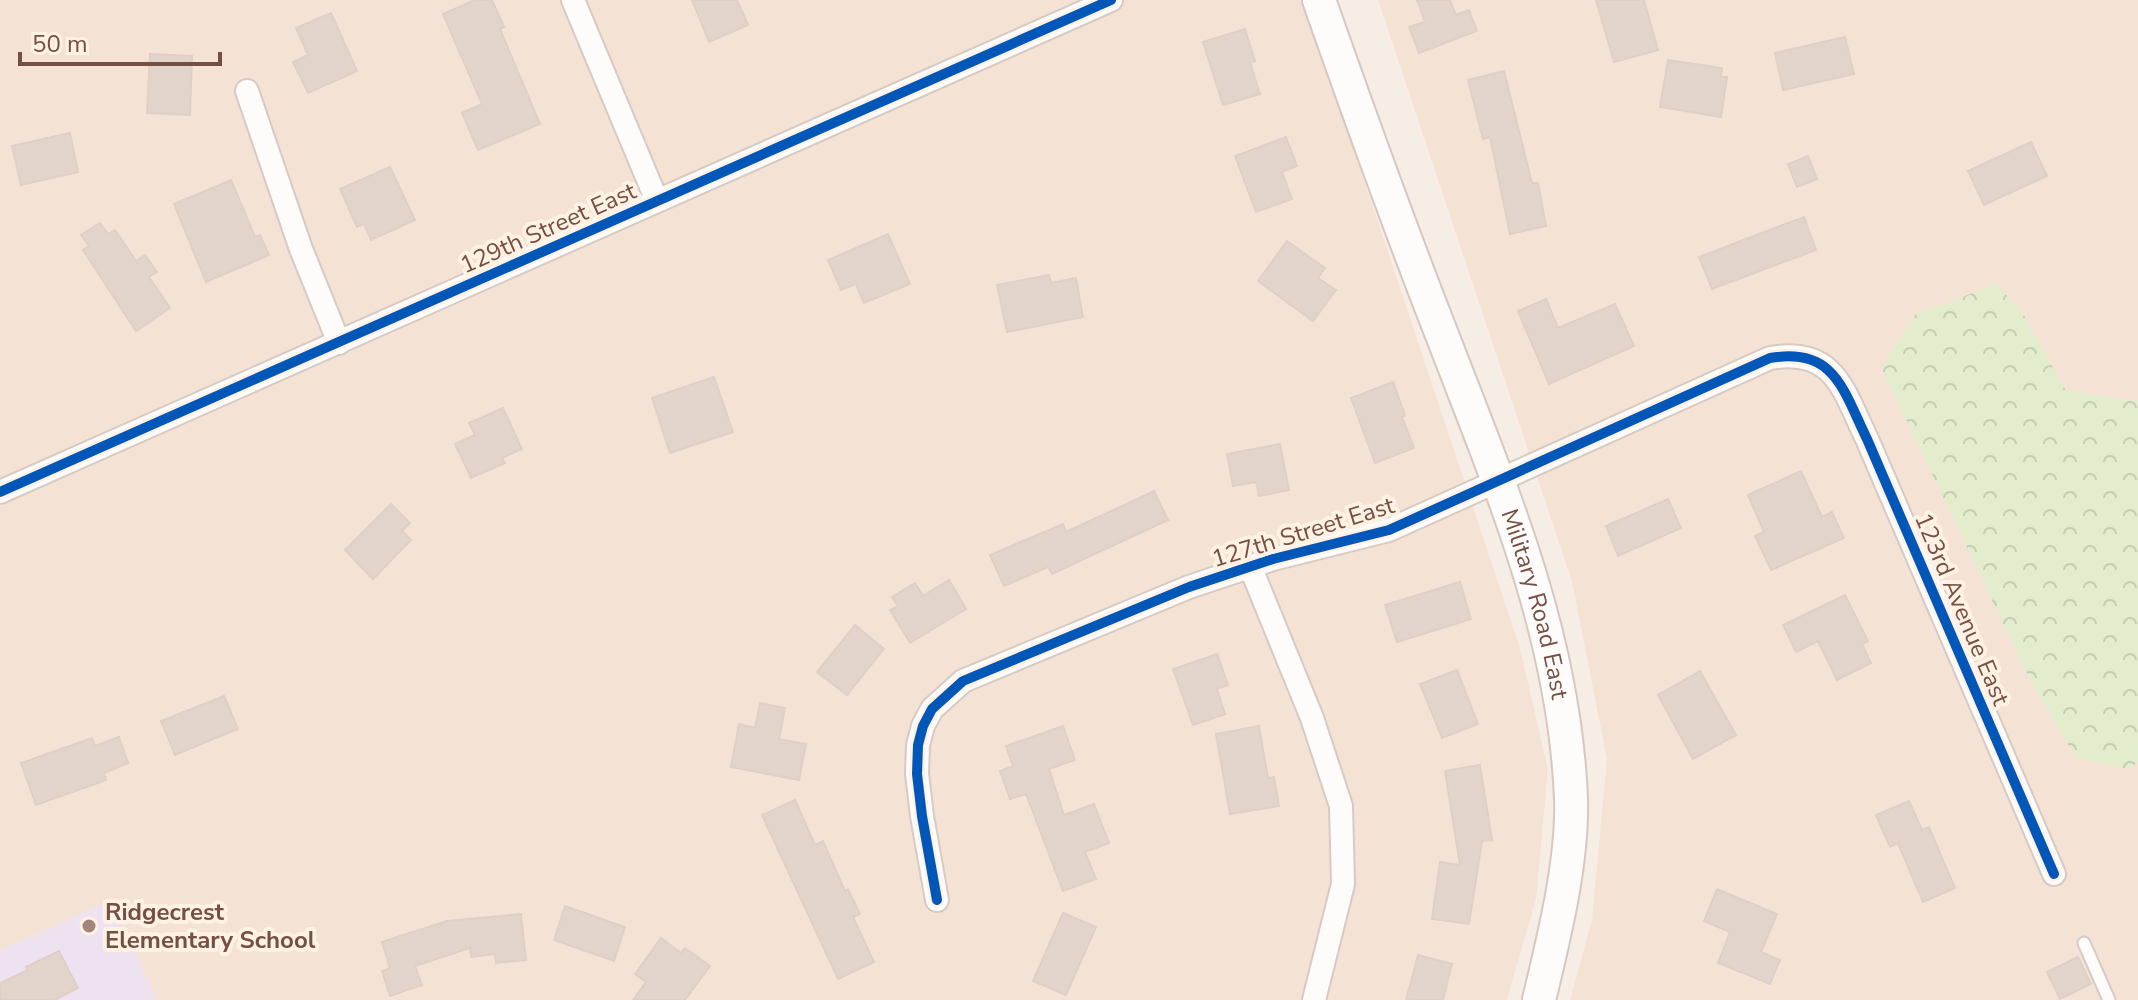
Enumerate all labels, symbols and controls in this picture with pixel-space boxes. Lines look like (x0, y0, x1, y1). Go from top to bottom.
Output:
scale bar (20, 16, 220, 66)
text: 50 m (32, 28, 88, 60)
street label: 129th Street East (455, 175, 642, 281)
street label: 127th Street East (1208, 489, 1399, 575)
street label: Military Road East (1493, 505, 1576, 702)
street label: 123rd Avenue East (1907, 508, 2017, 711)
place label: Ridgecrest Elementary School (105, 896, 316, 956)
marker: Ridgecrest Elementary School (80, 917, 98, 935)

